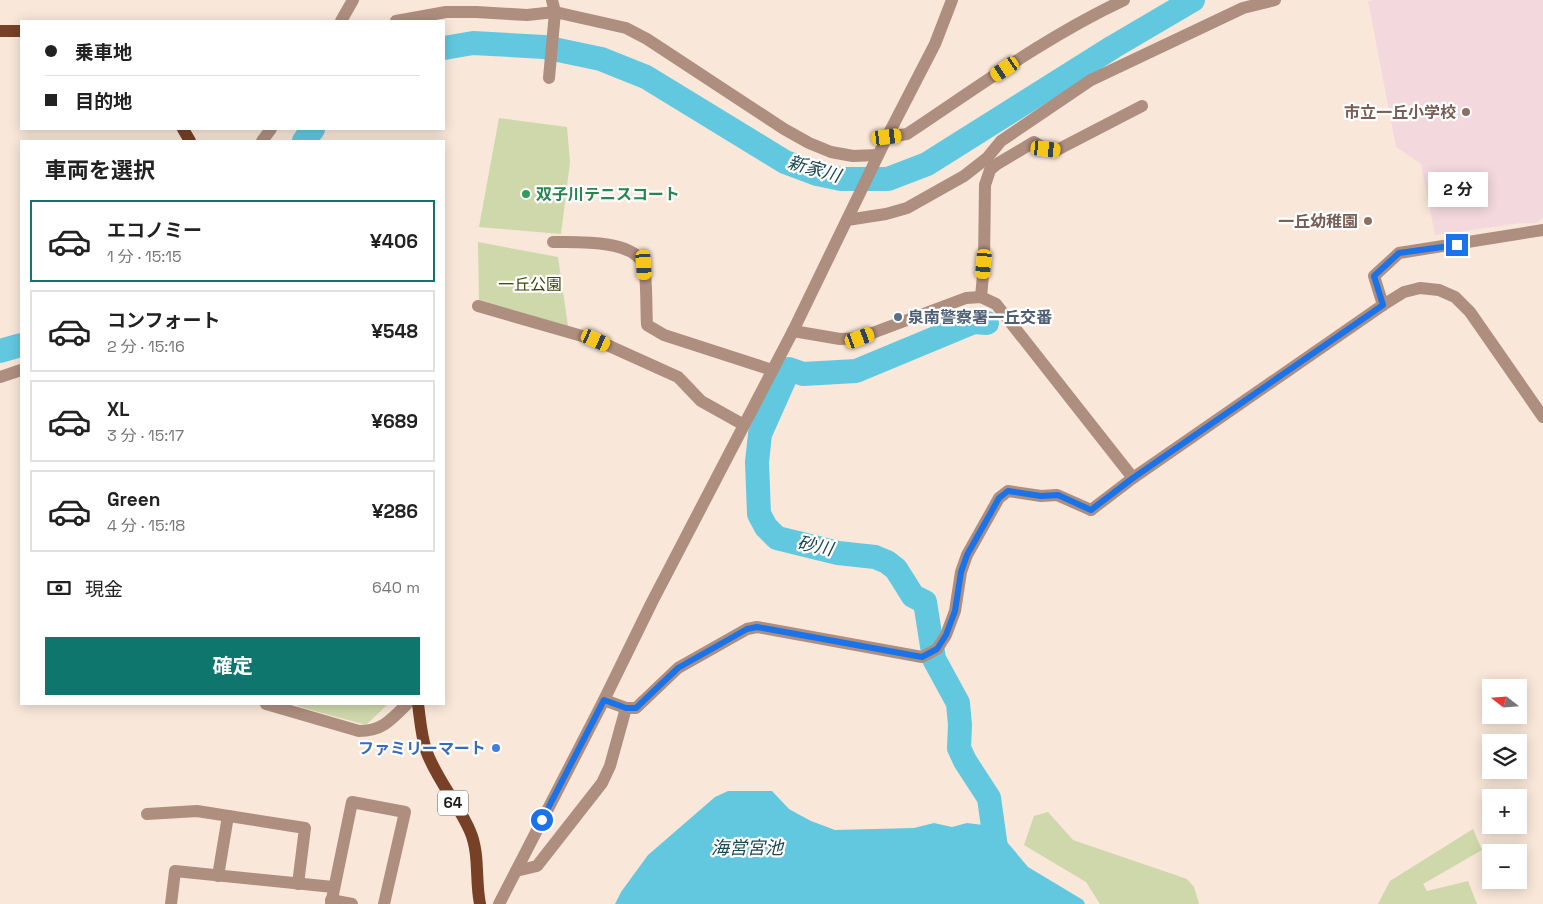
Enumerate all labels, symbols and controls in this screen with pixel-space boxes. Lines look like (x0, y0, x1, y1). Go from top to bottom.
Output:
text: 乗車地 (75, 40, 132, 65)
car (988, 54, 1021, 84)
text: 目的地 (75, 89, 132, 114)
place label: 市立一丘小学校 (1344, 102, 1456, 123)
marker: 市立一丘小学校 (1460, 106, 1472, 118)
car (871, 128, 902, 146)
car (1030, 140, 1061, 158)
water label: 新家川 (785, 150, 845, 188)
text: 車両を選択 (45, 156, 155, 184)
callout: 2 分 (1427, 172, 1487, 208)
text: 2 分 (1443, 179, 1473, 200)
place label: 双子川テニスコート (536, 184, 680, 205)
marker: 双子川テニスコート (520, 188, 532, 200)
place label: 一丘幼稚園 (1278, 211, 1358, 232)
marker: 一丘幼稚園 (1362, 215, 1374, 227)
text: エコノミー (107, 218, 202, 243)
icon: car (47, 219, 92, 264)
text: ¥406 (370, 229, 418, 254)
route end (1446, 234, 1468, 256)
text: 1 分 · 15:15 (107, 246, 182, 267)
car (975, 248, 992, 280)
car (635, 250, 652, 280)
park label: 一丘公園 (498, 274, 562, 295)
place label: 泉南警察署一丘交番 (908, 307, 1052, 328)
text: コンフォート (107, 308, 220, 333)
icon: car (47, 309, 92, 354)
marker: 泉南警察署一丘交番 (892, 311, 904, 323)
text: ¥548 (371, 319, 418, 344)
car (843, 326, 876, 350)
car (579, 327, 612, 353)
text: 2 分 · 15:16 (107, 336, 185, 357)
text: XL (107, 397, 130, 422)
icon: car (47, 399, 92, 444)
text: ¥689 (371, 409, 418, 434)
text: 3 分 · 15:17 (107, 425, 184, 446)
text: Green (107, 487, 160, 512)
icon: car (47, 489, 92, 534)
text: ¥286 (372, 499, 418, 524)
text: 4 分 · 15:18 (107, 515, 185, 536)
water label: 砂川 (795, 531, 837, 561)
icon: cash (45, 574, 73, 602)
text: 現金 (85, 577, 123, 602)
text: 640 m (372, 577, 420, 598)
button: 確定 (45, 637, 420, 695)
north arrow (1482, 679, 1528, 724)
map controls (1482, 679, 1527, 889)
button: layers (1482, 734, 1527, 779)
place label: ファミリーマート (358, 738, 486, 759)
marker: ファミリーマート (490, 742, 502, 754)
button: + (1482, 789, 1527, 834)
road number: 64 (438, 790, 468, 816)
route start (531, 809, 553, 831)
water label: 海営宮池 (711, 836, 785, 859)
button: − (1482, 844, 1527, 889)

